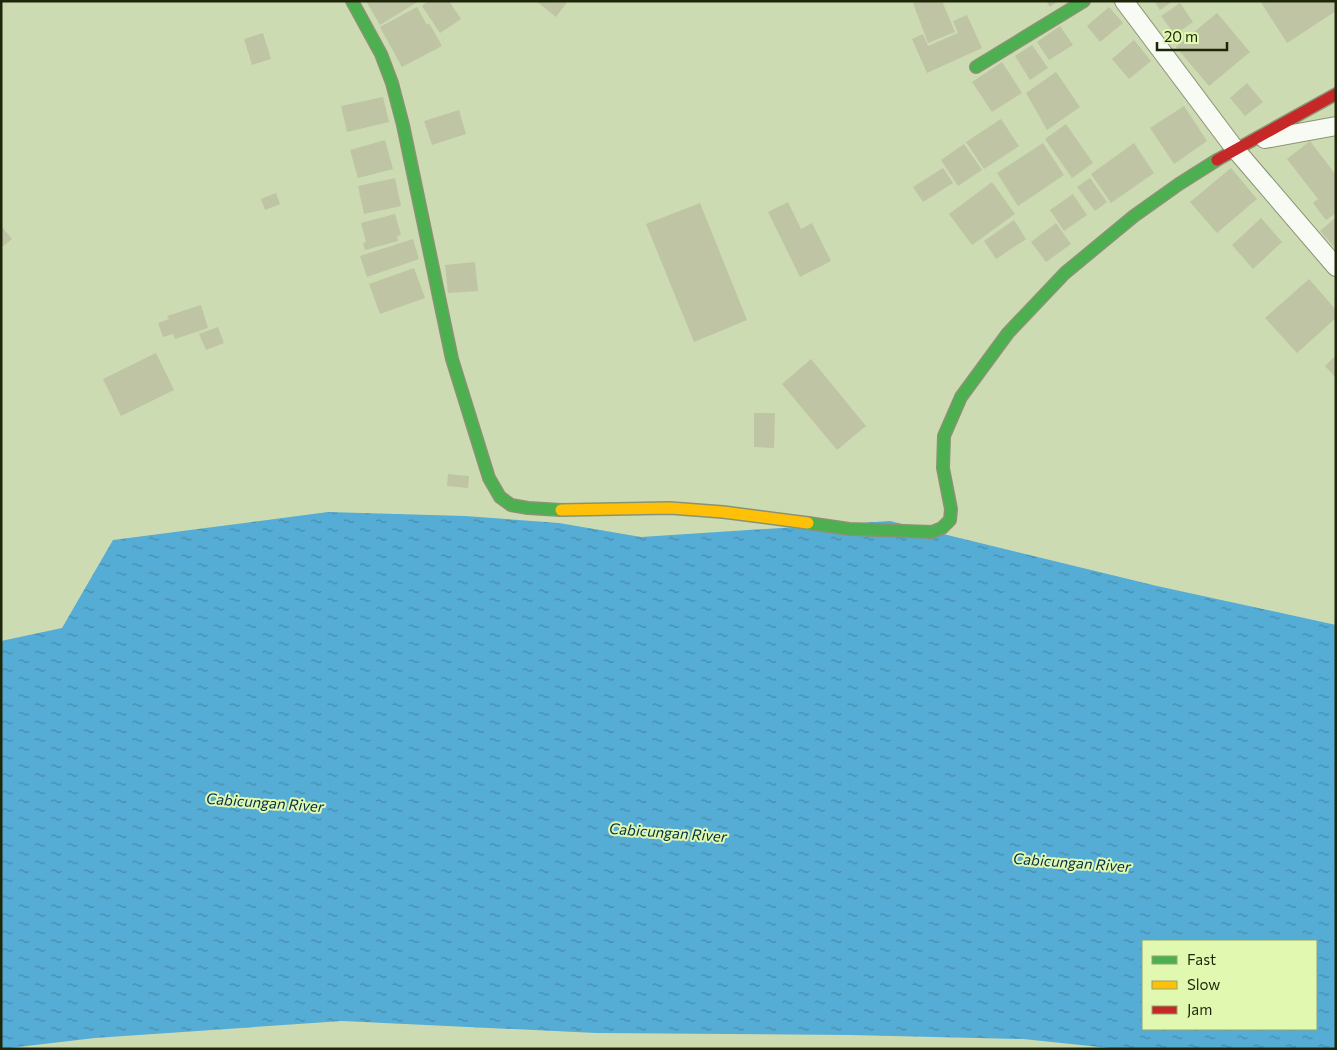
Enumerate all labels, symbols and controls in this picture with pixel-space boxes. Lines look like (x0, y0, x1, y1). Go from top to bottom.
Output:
scale bar (1157, 20, 1227, 52)
text: 20 m (1164, 27, 1198, 45)
water label: Cabicungan River (206, 789, 325, 815)
water label: Cabicungan River (609, 819, 728, 845)
water label: Cabicungan River (1013, 849, 1132, 875)
legend (1142, 940, 1317, 1030)
text: Fast (1187, 950, 1216, 968)
text: Slow (1187, 975, 1220, 993)
text: Jam (1187, 1000, 1212, 1018)

